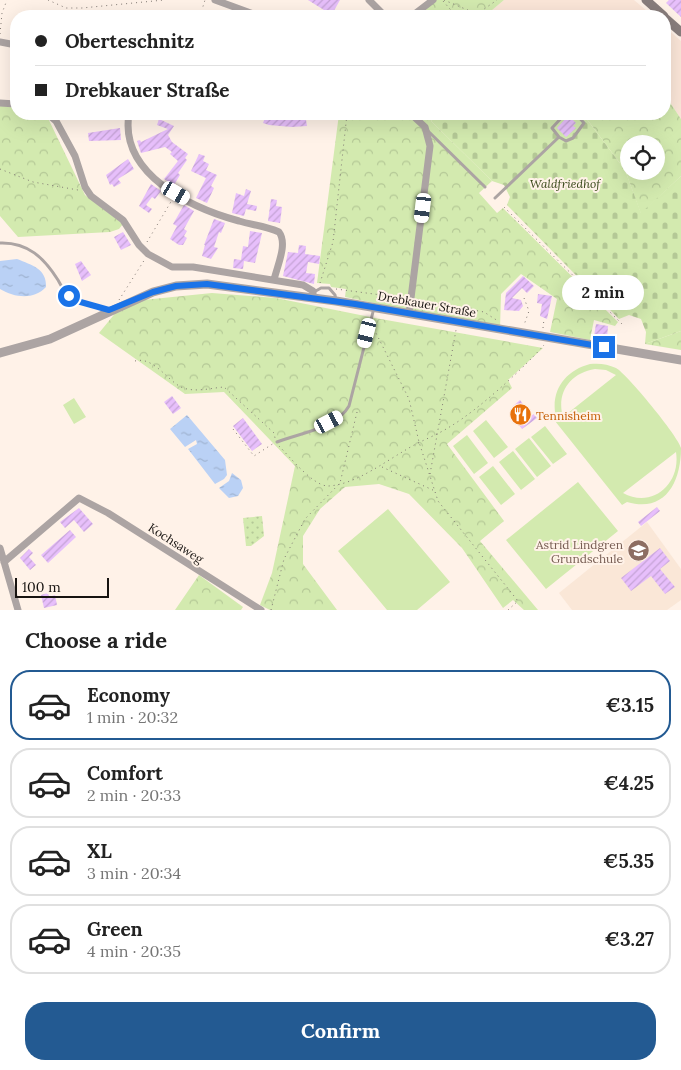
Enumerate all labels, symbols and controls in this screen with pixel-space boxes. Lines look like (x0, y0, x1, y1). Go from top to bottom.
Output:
text: Oberteschnitz (65, 29, 194, 53)
text: Drebkauer Straße (65, 78, 230, 102)
map controls (620, 135, 665, 180)
button: locate (620, 135, 665, 180)
park label: Waldfriedhof (530, 176, 601, 191)
car (159, 179, 192, 207)
car (413, 192, 432, 224)
callout: 2 min (563, 274, 645, 310)
text: 2 min (582, 282, 624, 302)
route start (58, 285, 80, 307)
street label: Drebkauer Straße (377, 288, 478, 320)
car (356, 317, 377, 349)
route end (593, 336, 615, 358)
restaurant icon: Tennisheim (508, 403, 532, 427)
place label: Tennisheim (536, 408, 601, 423)
car (312, 409, 345, 435)
street label: Kochsaweg (146, 520, 207, 567)
place label: Astrid Lindgren Grundschule (535, 537, 623, 566)
school or university icon: Astrid Lindgren Grundschule (627, 539, 651, 563)
scale bar (15, 575, 109, 598)
text: 100 m (22, 578, 61, 596)
text: Choose a ride (25, 626, 167, 654)
icon: car (27, 683, 72, 728)
text: Economy (87, 683, 170, 707)
text: €3.15 (606, 693, 654, 717)
text: 1 min · 20:32 (87, 707, 178, 727)
icon: car (27, 761, 72, 806)
text: Comfort (87, 761, 163, 785)
text: €4.25 (603, 771, 654, 795)
text: 2 min · 20:33 (87, 785, 181, 805)
icon: car (27, 839, 72, 884)
text: XL (87, 839, 112, 863)
text: €5.35 (603, 849, 654, 873)
text: 3 min · 20:34 (87, 863, 181, 883)
icon: car (27, 917, 72, 962)
text: Green (87, 917, 143, 941)
text: €3.27 (605, 927, 654, 951)
text: 4 min · 20:35 (87, 941, 181, 961)
button: Confirm (25, 1002, 656, 1060)

